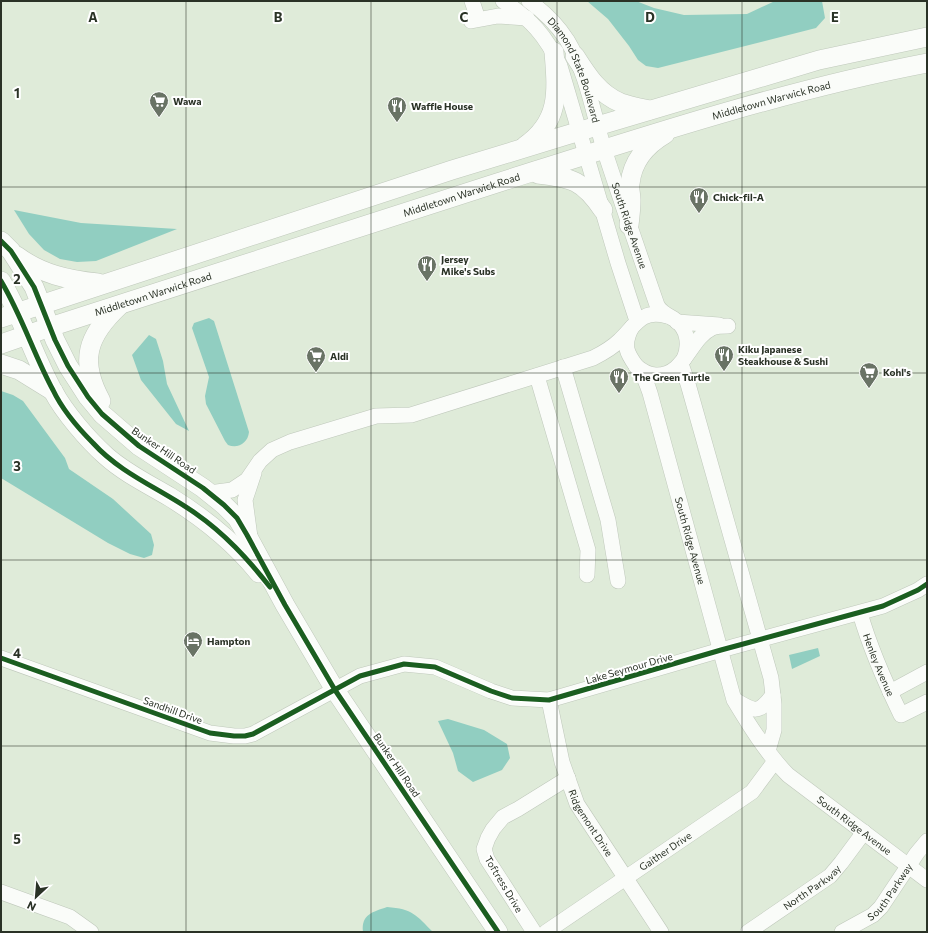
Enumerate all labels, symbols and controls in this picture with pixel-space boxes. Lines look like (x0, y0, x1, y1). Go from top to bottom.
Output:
text: A (88, 9, 98, 25)
text: B (274, 9, 283, 25)
text: C (460, 9, 469, 25)
text: D (645, 9, 655, 25)
text: E (831, 9, 839, 25)
street label: Diamond State Boulevard (545, 15, 603, 124)
street label: Middletown Warwick Road (711, 78, 832, 122)
text: 1 (14, 85, 20, 101)
supermarket icon: Wawa (148, 90, 170, 118)
place label: Wawa (173, 95, 202, 107)
restaurant icon: Waffle House (386, 95, 408, 123)
place label: Waffle House (411, 100, 473, 112)
street label: Middletown Warwick Road (401, 170, 522, 219)
street label: South Ridge Avenue (610, 181, 650, 270)
restaurant icon: Chick-fil-A (688, 186, 710, 214)
place label: Chick-fil-A (713, 191, 764, 203)
place label: Jersey Mike's Subs (441, 253, 496, 277)
restaurant icon: Jersey Mike's Subs (416, 254, 438, 282)
street label: Middletown Warwick Road (93, 269, 213, 318)
text: 2 (13, 271, 21, 287)
place label: Kiku Japanese Steakhouse & Sushi (738, 343, 828, 367)
restaurant icon: Kiku Japanese Steakhouse & Sushi (713, 344, 735, 372)
supermarket icon: Aldi (305, 345, 327, 373)
place label: Aldi (330, 350, 349, 362)
supermarket icon: Kohl's (858, 361, 880, 389)
restaurant icon: The Green Turtle (608, 366, 630, 394)
place label: Kohl's (883, 366, 911, 378)
place label: The Green Turtle (633, 371, 710, 383)
street label: Bunker Hill Road (130, 424, 198, 476)
text: 3 (13, 458, 21, 474)
street label: South Ridge Avenue (673, 496, 708, 586)
hotel icon: Hampton (182, 630, 204, 658)
street label: Henley Avenue (861, 632, 897, 698)
place label: Hampton (207, 635, 251, 647)
text: 4 (13, 645, 21, 661)
street label: Lake Seymour Drive (584, 650, 674, 686)
street label: Sandhill Drive (142, 694, 204, 726)
street label: Bunker Hill Road (371, 731, 423, 799)
street label: Ridgemont Drive (566, 788, 616, 858)
street label: South Ridge Avenue (815, 793, 894, 857)
street label: Gaither Drive (637, 829, 693, 873)
text: 5 (13, 831, 21, 847)
street label: Toftress Drive (482, 854, 526, 914)
street label: South Parkway (865, 861, 915, 923)
street label: North Parkway (781, 862, 843, 912)
north arrow (16, 877, 56, 917)
text: N (25, 899, 38, 914)

